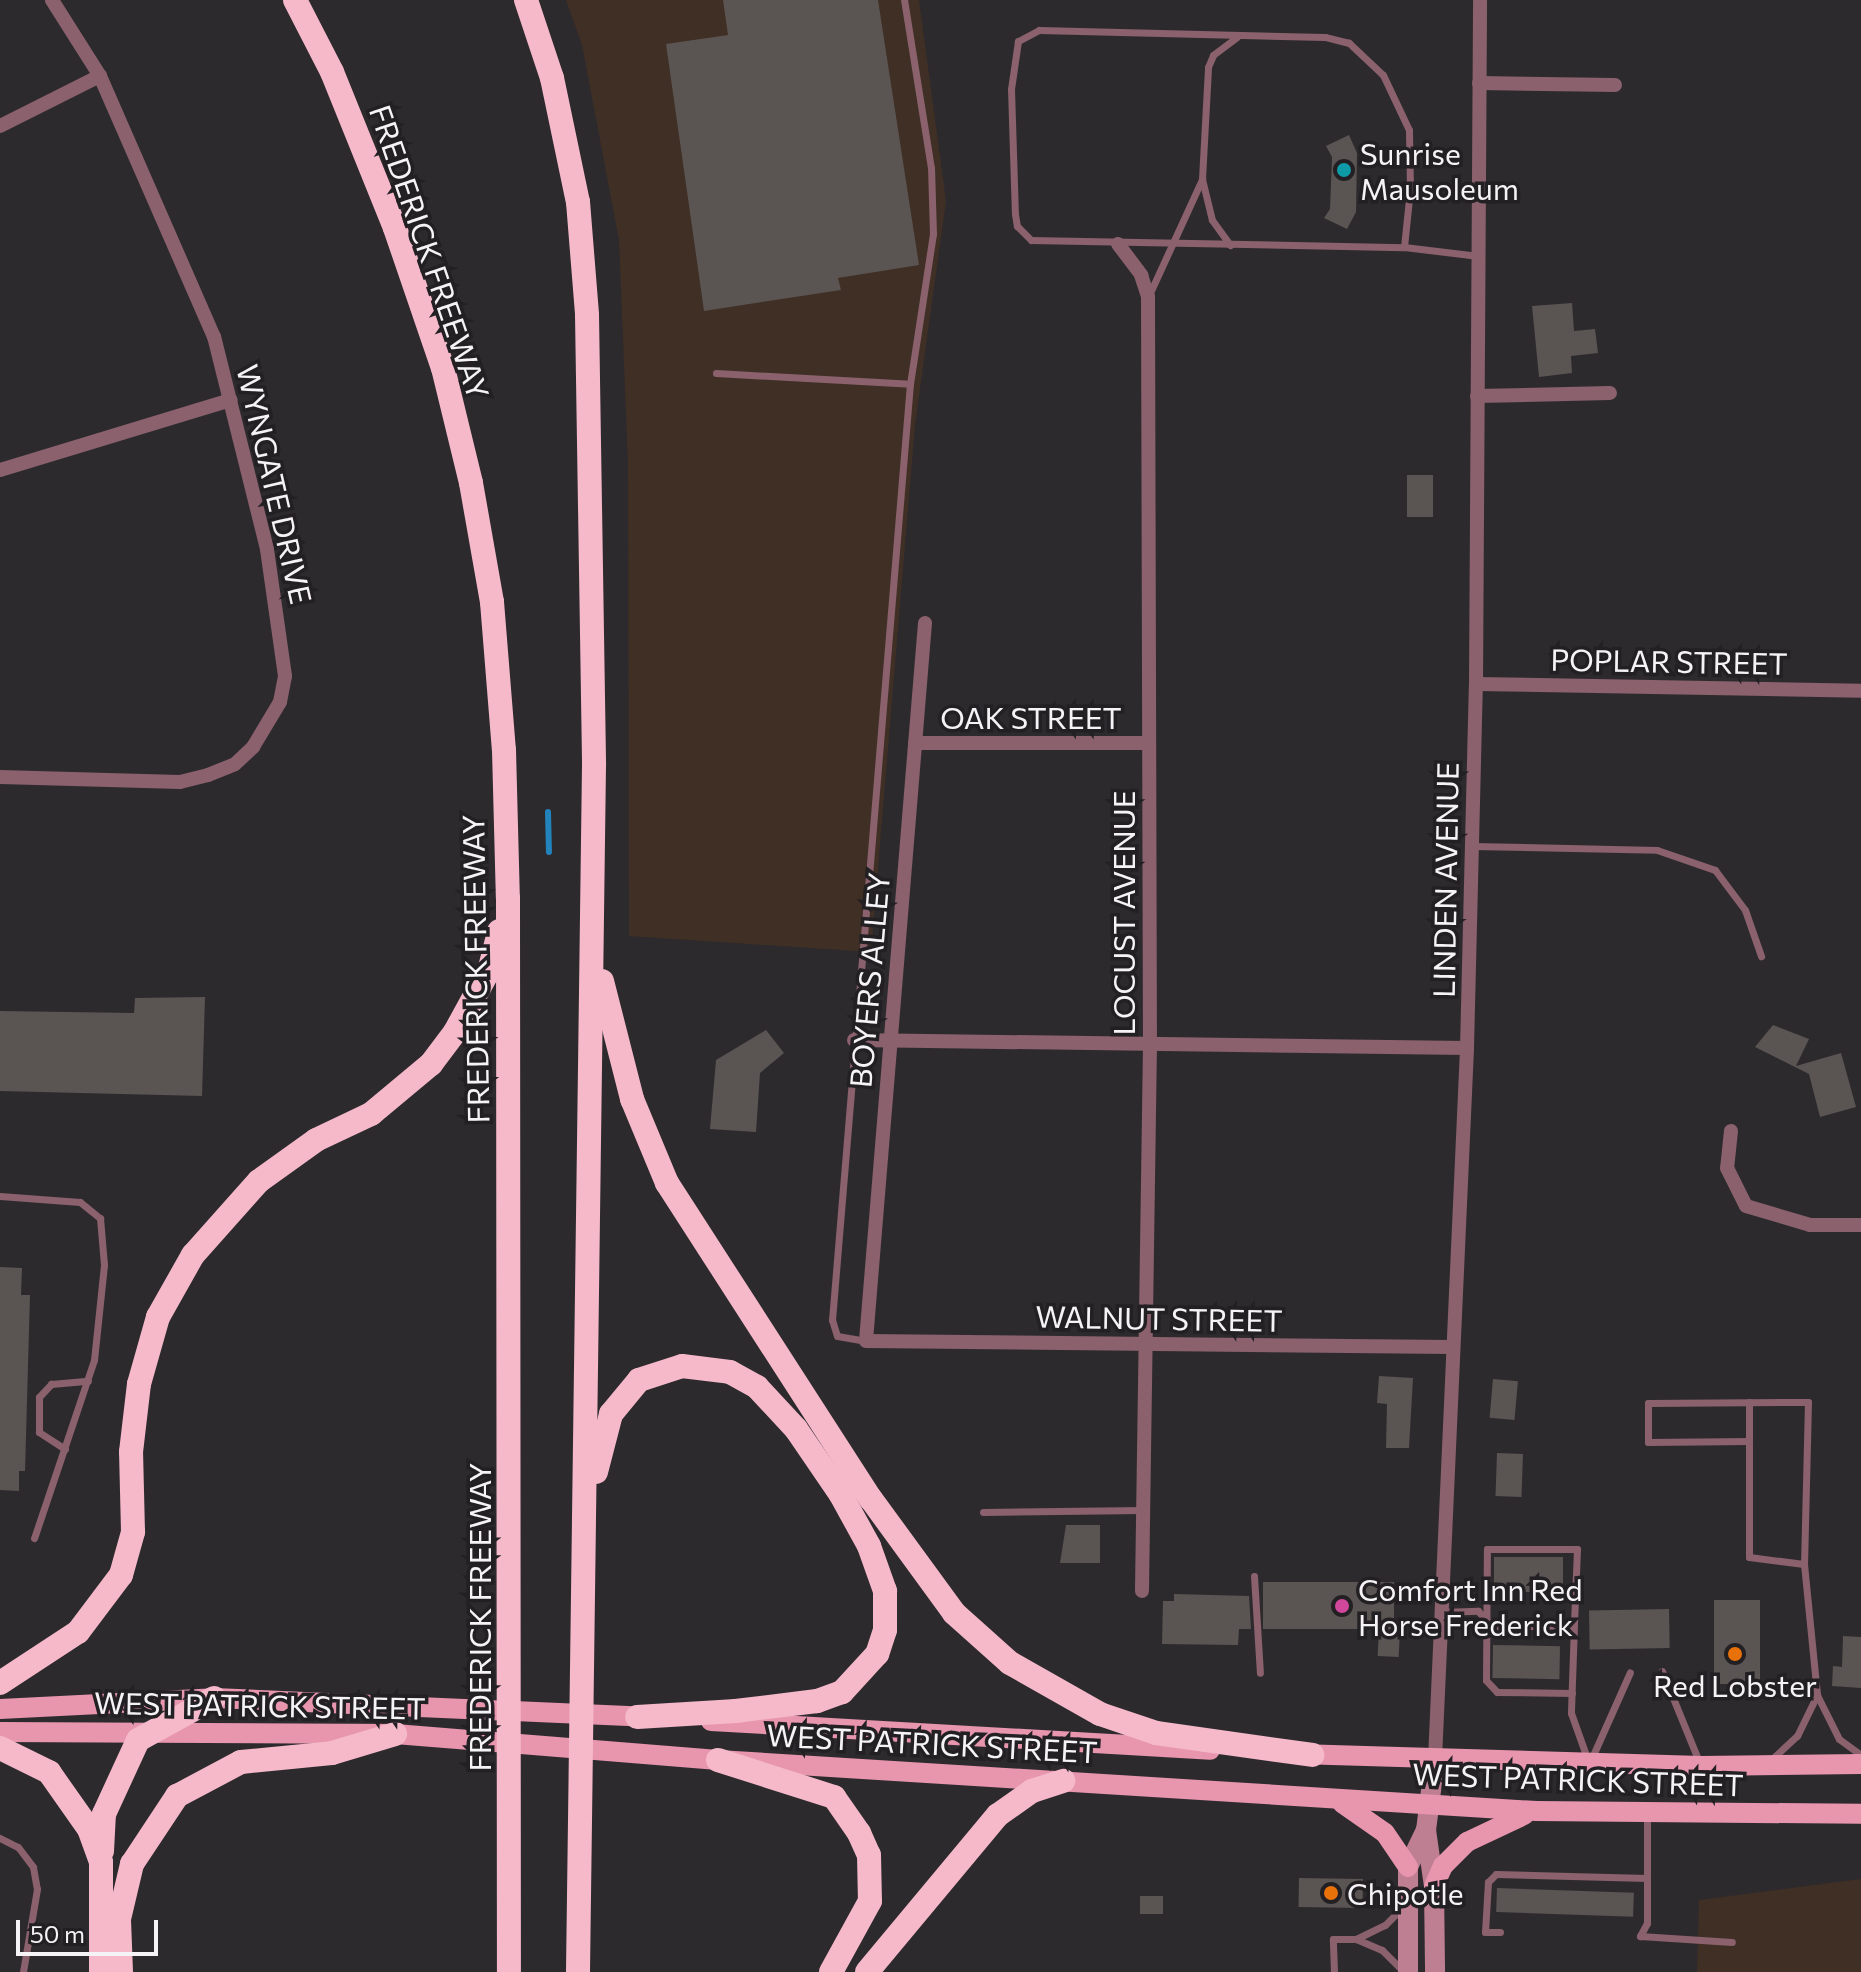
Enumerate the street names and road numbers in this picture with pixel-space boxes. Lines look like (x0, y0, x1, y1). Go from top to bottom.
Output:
street label: FREDERICK FREEWAY (363, 100, 497, 404)
street label: WYNGATE DRIVE (230, 361, 320, 607)
street label: POPLAR STREET (1550, 641, 1788, 681)
street label: OAK STREET (940, 699, 1122, 735)
street label: LINDEN AVENUE (1425, 762, 1465, 998)
street label: LOCUST AVENUE (1105, 790, 1141, 1036)
street label: FREDERICK FREEWAY (454, 814, 496, 1124)
street label: BOYERS ALLEY (842, 871, 896, 1089)
street label: WALNUT STREET (1035, 1298, 1283, 1338)
street label: FREDERICK FREEWAY (461, 1463, 497, 1771)
street label: WEST PATRICK STREET (94, 1684, 426, 1726)
street label: WEST PATRICK STREET (766, 1716, 1098, 1770)
street label: WEST PATRICK STREET (1412, 1755, 1744, 1803)

